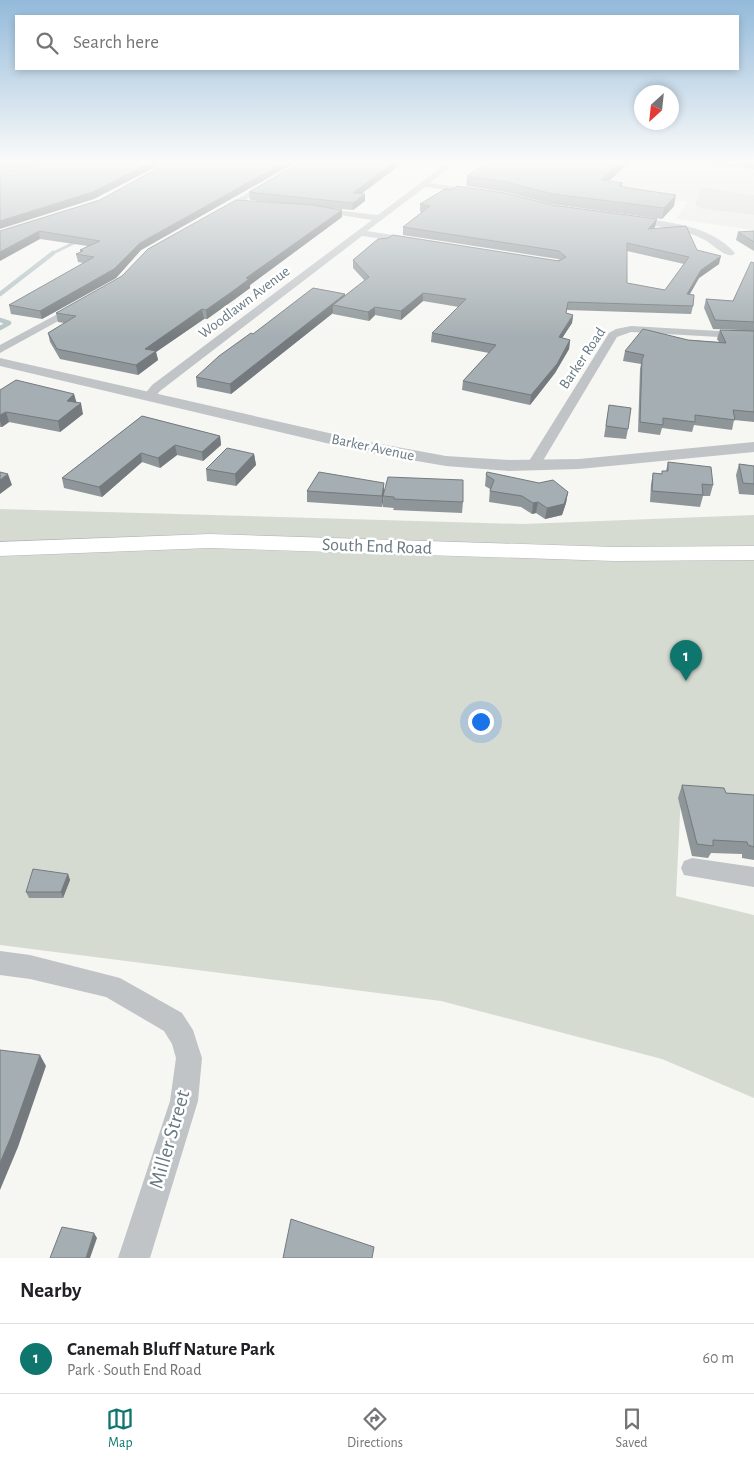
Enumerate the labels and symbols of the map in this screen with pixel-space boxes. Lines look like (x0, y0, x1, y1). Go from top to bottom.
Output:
north arrow (634, 85, 679, 130)
street label: Woodlawn Avenue (196, 263, 293, 341)
street label: Barker Road (557, 325, 608, 392)
street label: Barker Avenue (330, 431, 416, 464)
street label: South End Road (322, 536, 432, 558)
pin: 1 (670, 640, 702, 681)
your location (468, 709, 494, 735)
street label: Miller Street (145, 1087, 194, 1191)

